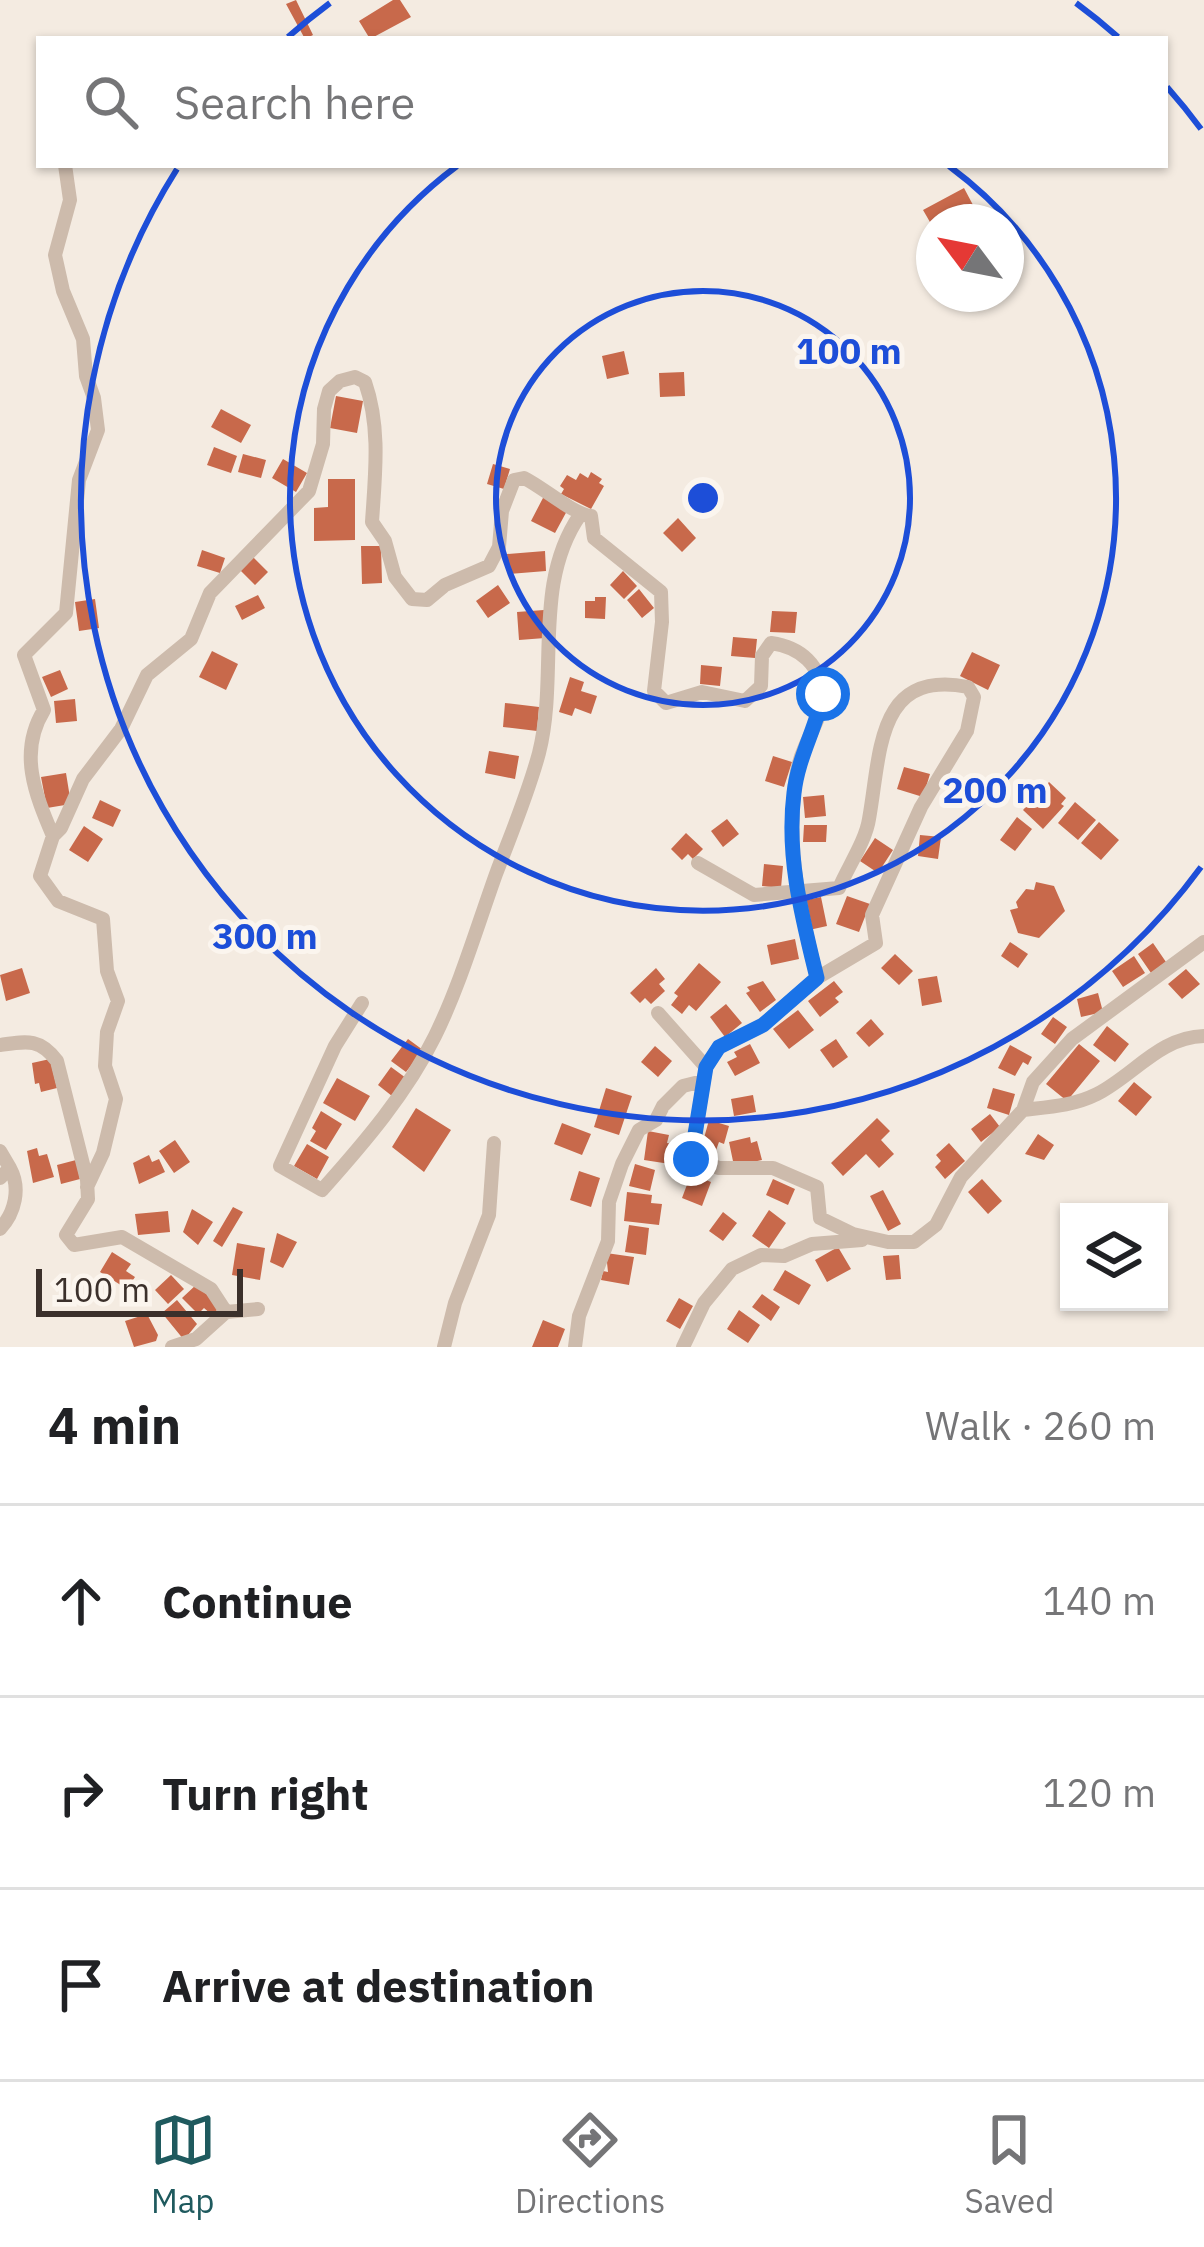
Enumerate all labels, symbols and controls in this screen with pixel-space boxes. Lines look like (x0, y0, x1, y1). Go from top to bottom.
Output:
search box (36, 36, 1168, 168)
icon: search (78, 69, 144, 135)
text: Search here (174, 73, 415, 131)
north arrow (916, 204, 1024, 312)
text: 100 m (796, 327, 902, 374)
centre of rings (682, 477, 724, 519)
route start (796, 667, 850, 721)
text: 200 m (942, 766, 1048, 813)
text: 300 m (212, 912, 318, 959)
route end (664, 1132, 718, 1186)
map controls (1060, 1203, 1168, 1311)
button: layers (1060, 1203, 1168, 1311)
scale bar (36, 1263, 243, 1316)
text: 100 m (54, 1268, 150, 1311)
text: 4 min (48, 1392, 181, 1458)
text: Walk · 260 m (925, 1400, 1156, 1451)
icon: ahead (48, 1568, 114, 1634)
text: Continue (162, 1572, 353, 1630)
text: 140 m (1043, 1575, 1156, 1626)
icon: right (48, 1760, 114, 1826)
text: Turn right (162, 1764, 369, 1822)
text: 120 m (1043, 1767, 1156, 1818)
icon: arrive (48, 1952, 114, 2018)
text: Arrive at destination (162, 1956, 595, 2014)
tab: Map (150, 2107, 216, 2222)
tab: Directions (515, 2107, 665, 2222)
tab: Saved (965, 2107, 1054, 2222)

